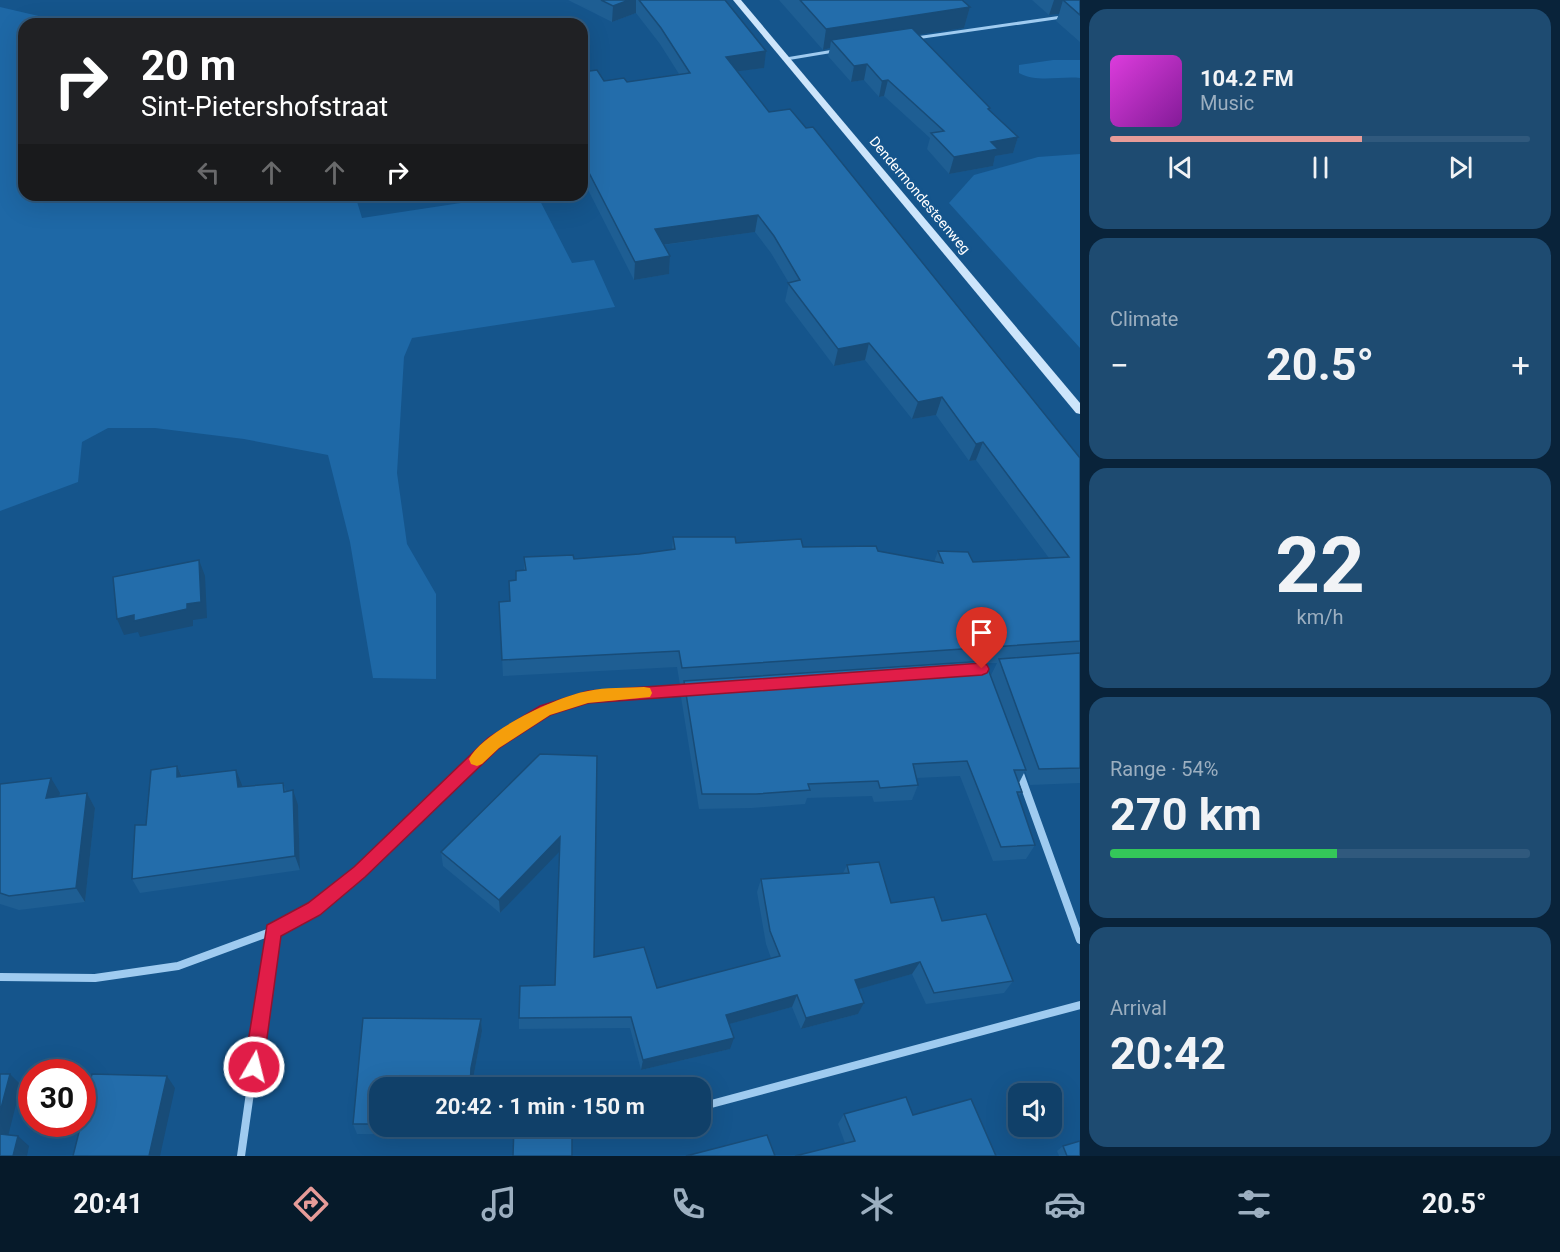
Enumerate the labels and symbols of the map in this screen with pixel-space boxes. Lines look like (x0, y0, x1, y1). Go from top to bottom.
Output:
street label: Dendermondesteenweg (866, 133, 974, 257)
pin (956, 607, 1007, 669)
position arrow (222, 1035, 286, 1099)
speed limit sign: 30 (18, 1059, 96, 1137)

